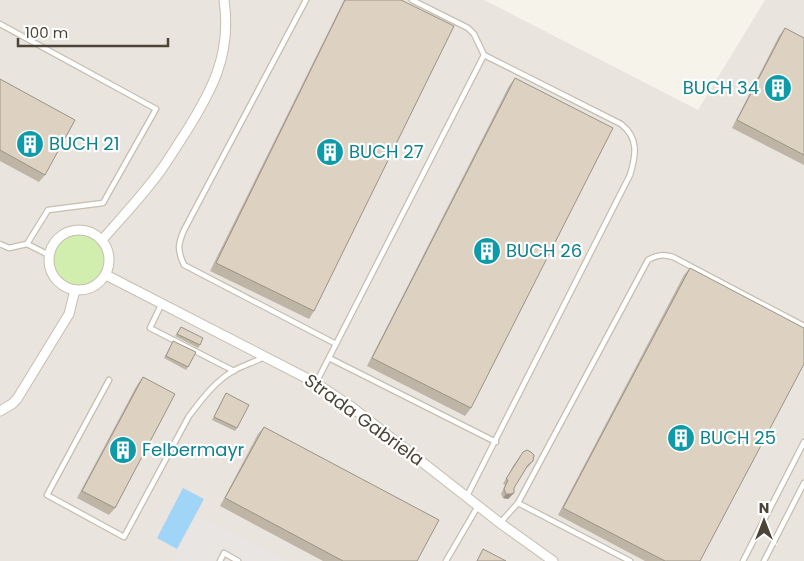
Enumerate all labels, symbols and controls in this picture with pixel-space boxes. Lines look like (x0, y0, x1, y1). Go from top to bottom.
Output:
scale bar (18, 15, 168, 47)
text: 100 m (25, 22, 68, 43)
building icon: BUCH 34 (763, 73, 793, 103)
place label: BUCH 34 (683, 75, 759, 100)
building icon: BUCH 21 (15, 129, 45, 159)
place label: BUCH 21 (49, 131, 119, 156)
building icon: BUCH 27 (315, 137, 345, 167)
place label: BUCH 27 (349, 139, 424, 164)
building icon: BUCH 26 (472, 236, 502, 266)
place label: BUCH 26 (506, 238, 582, 263)
street label: Strada Gabriela (299, 368, 429, 472)
building icon: BUCH 25 (666, 423, 696, 453)
place label: BUCH 25 (700, 425, 776, 450)
building icon: Felbermayr (108, 435, 138, 465)
place label: Felbermayr (142, 437, 245, 462)
north arrow (739, 496, 789, 546)
text: N (759, 498, 769, 518)

